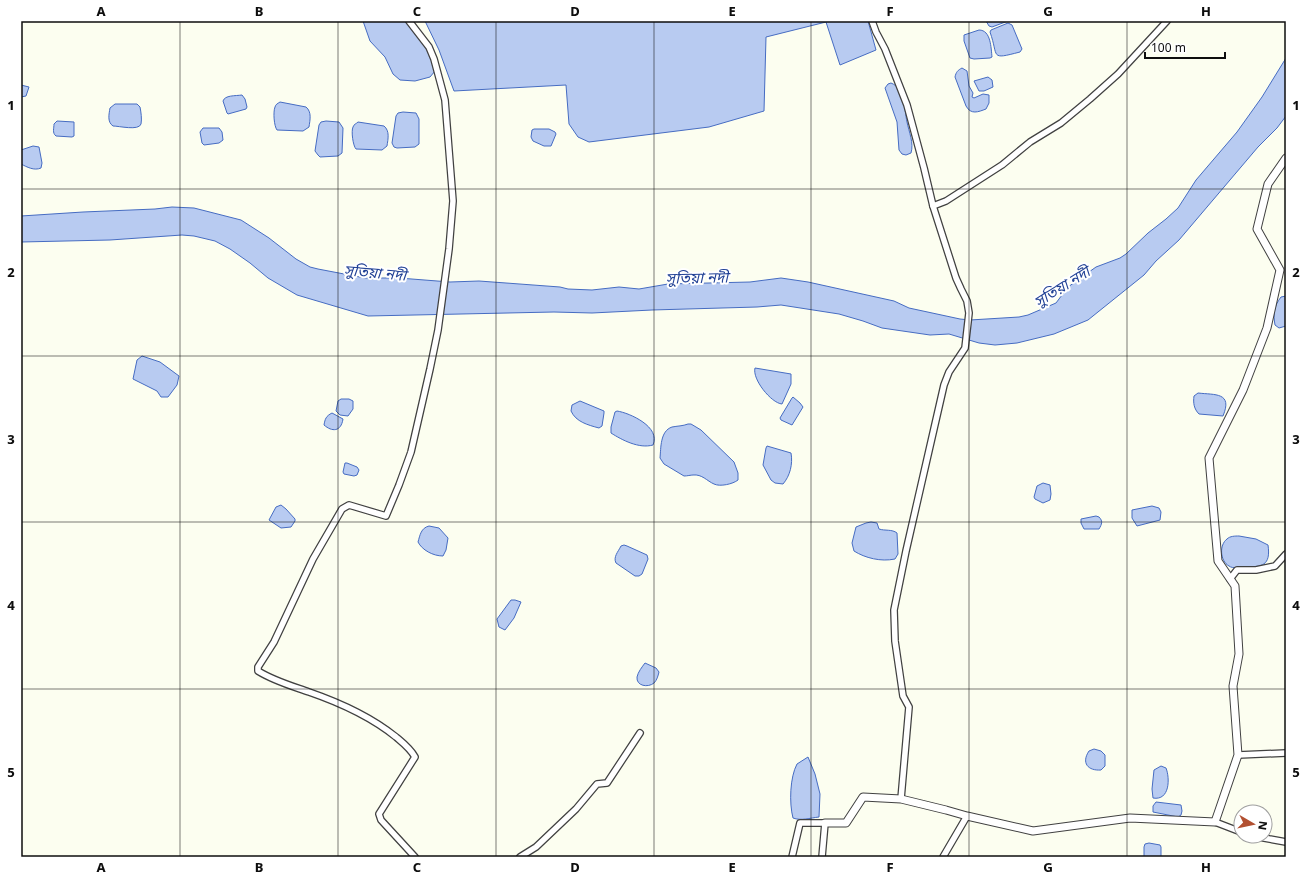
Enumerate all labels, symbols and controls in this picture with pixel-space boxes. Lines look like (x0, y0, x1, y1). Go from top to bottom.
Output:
text: A (96, 4, 106, 21)
text: B (255, 4, 264, 21)
text: C (413, 4, 421, 21)
text: D (570, 4, 580, 21)
text: E (728, 4, 736, 21)
text: F (887, 4, 894, 21)
text: G (1043, 4, 1053, 21)
text: H (1201, 4, 1211, 21)
scale bar (1145, 34, 1225, 60)
text: 100 m (1151, 41, 1186, 57)
text: 1 (7, 98, 15, 115)
text: 1 (1292, 98, 1300, 115)
water label: সুতিয়া নদী (343, 261, 410, 287)
water label: সুতিয়া নদী (1031, 261, 1097, 313)
text: 2 (7, 265, 15, 282)
text: 2 (1292, 265, 1300, 282)
water label: সুতিয়া নদী (666, 268, 731, 290)
text: 3 (7, 432, 15, 449)
text: 3 (1292, 432, 1300, 449)
text: 4 (7, 598, 15, 615)
text: 4 (1292, 598, 1300, 615)
text: 5 (7, 765, 15, 782)
text: 5 (1292, 765, 1300, 782)
north arrow (1233, 804, 1273, 844)
text: N (1254, 820, 1270, 831)
text: A (96, 860, 106, 877)
text: B (255, 860, 264, 877)
text: C (413, 860, 421, 877)
text: D (570, 860, 580, 877)
text: E (728, 860, 736, 877)
text: F (887, 860, 894, 877)
text: G (1043, 860, 1053, 877)
text: H (1201, 860, 1211, 877)

